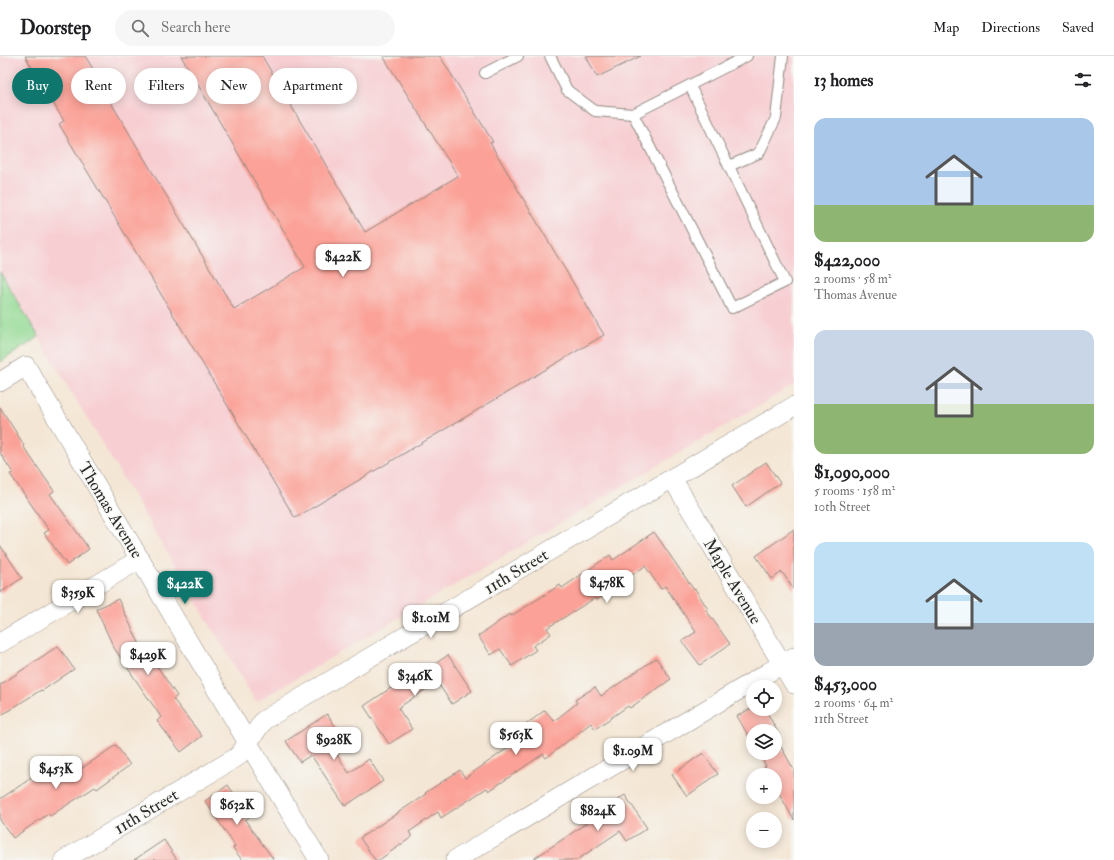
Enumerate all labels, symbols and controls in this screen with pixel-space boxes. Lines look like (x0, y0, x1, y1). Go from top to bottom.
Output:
search box (115, 10, 395, 46)
text: Doorstep (20, 16, 91, 40)
icon: search (129, 17, 151, 39)
text: Search here (161, 18, 230, 37)
text: Map (933, 19, 959, 36)
text: Directions (981, 19, 1040, 36)
text: Saved (1062, 19, 1094, 36)
chip: Buy (12, 68, 63, 104)
chip: Rent (71, 68, 126, 104)
chip: Filters (134, 68, 198, 104)
chip: New (206, 68, 261, 104)
chip: Apartment (269, 68, 357, 104)
icon: filters (1072, 69, 1094, 91)
text: 13 homes (814, 70, 873, 91)
icon: home (918, 144, 990, 216)
pin: $422K (315, 244, 371, 278)
text: $422K (325, 249, 361, 265)
text: $422,000 (814, 250, 880, 271)
text: 2 rooms · 58 m² (814, 271, 892, 287)
text: Thomas Avenue (814, 287, 897, 303)
icon: home (918, 356, 990, 428)
street label: Thomas Avenue (74, 458, 148, 562)
text: $1,090,000 (814, 462, 890, 483)
text: 5 rooms · 158 m² (814, 483, 895, 499)
text: 10th Street (814, 499, 870, 515)
street label: Maple Avenue (698, 535, 766, 628)
street label: 11th Street (480, 544, 553, 599)
icon: home (918, 568, 990, 640)
pin: $478K (579, 570, 635, 604)
pin: $422K (157, 571, 213, 605)
text: $478K (589, 575, 625, 591)
text: $422K (167, 576, 203, 592)
pin: $359K (50, 580, 106, 614)
text: $359K (61, 585, 95, 601)
pin: $1.01M (398, 605, 464, 639)
text: $1.01M (412, 610, 450, 626)
pin: $429K (120, 642, 176, 676)
text: $429K (130, 647, 166, 663)
pin: $346K (387, 663, 443, 697)
text: $346K (398, 668, 432, 684)
text: $453,000 (814, 674, 877, 695)
map controls (746, 680, 782, 848)
button: locate (746, 680, 782, 716)
text: 2 rooms · 64 m² (814, 695, 893, 711)
text: 11th Street (814, 711, 868, 727)
pin: $563K (488, 722, 544, 756)
button: layers (746, 724, 782, 760)
pin: $928K (306, 727, 362, 761)
text: $563K (499, 727, 533, 743)
text: $928K (316, 732, 352, 748)
pin: $1.09M (600, 738, 666, 772)
text: $1.09M (613, 743, 653, 759)
pin: $453K (28, 756, 84, 790)
text: $453K (39, 761, 73, 777)
button: + (746, 768, 782, 804)
street label: 11th Street (110, 784, 183, 839)
pin: $632K (209, 792, 265, 826)
text: $632K (220, 797, 254, 813)
pin: $824K (570, 798, 626, 832)
text: $824K (580, 803, 616, 819)
button: − (746, 812, 782, 848)

